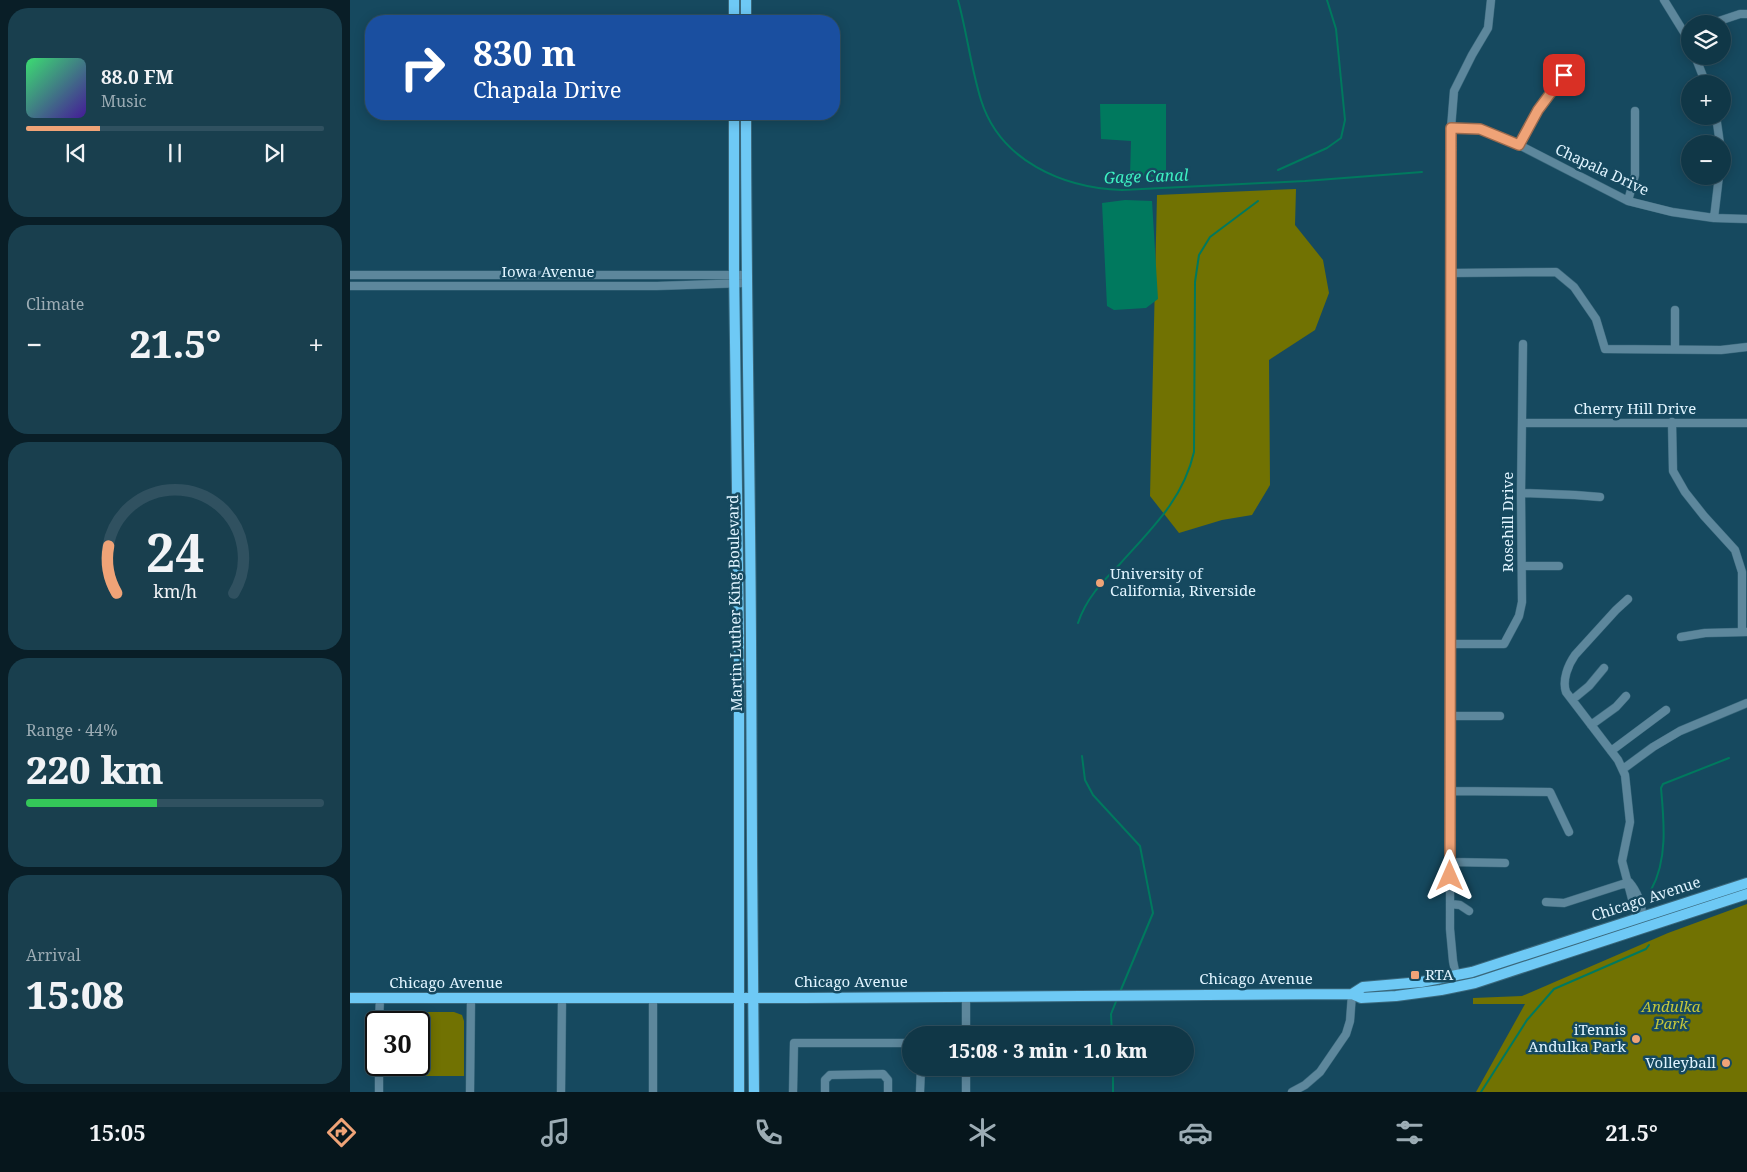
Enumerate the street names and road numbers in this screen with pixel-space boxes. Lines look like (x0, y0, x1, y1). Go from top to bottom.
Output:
street label: Chapala Drive (1552, 139, 1653, 200)
street label: Iowa Avenue (501, 261, 595, 281)
street label: Cherry Hill Drive (1574, 398, 1696, 418)
street label: Rosehill Drive (1497, 472, 1517, 572)
street label: Martin Luther King Boulevard (722, 494, 746, 712)
street label: Chicago Avenue (1589, 871, 1703, 925)
street label: Chicago Avenue (1199, 968, 1313, 988)
street label: Chicago Avenue (794, 971, 908, 991)
street label: Chicago Avenue (389, 972, 503, 992)

